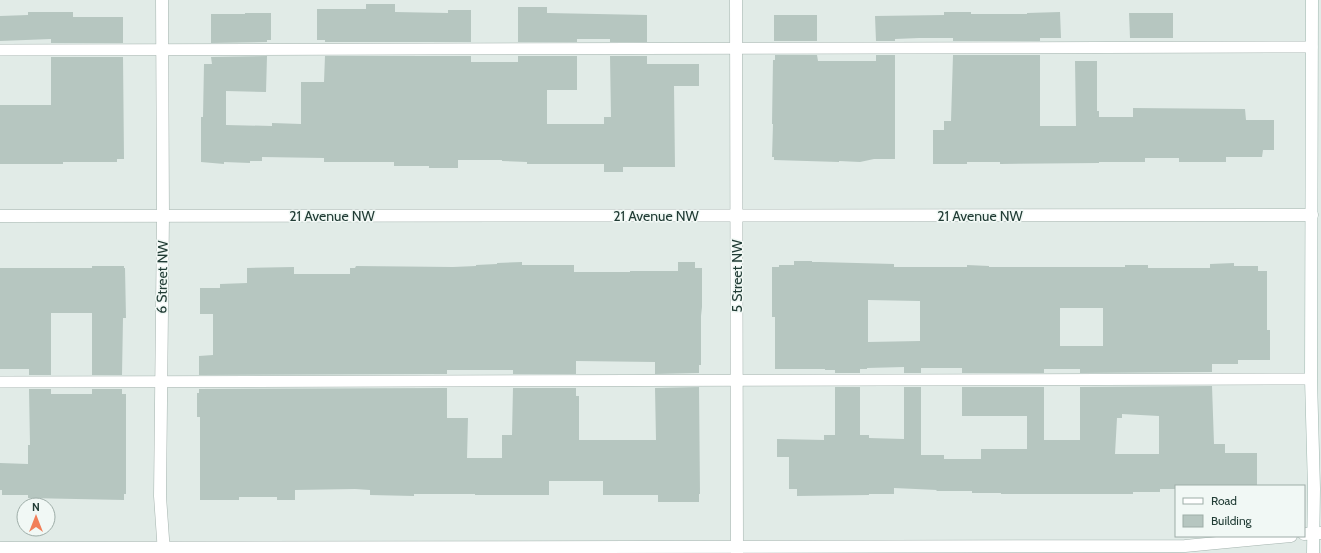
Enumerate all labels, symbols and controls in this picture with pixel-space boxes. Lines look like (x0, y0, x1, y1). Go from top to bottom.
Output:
street label: 21 Avenue NW (289, 207, 376, 225)
street label: 21 Avenue NW (613, 207, 700, 225)
street label: 21 Avenue NW (937, 207, 1024, 225)
street label: 6 Street NW (152, 239, 172, 314)
street label: 5 Street NW (728, 239, 746, 312)
legend (1175, 485, 1305, 537)
text: Road (1211, 493, 1237, 508)
north arrow (16, 497, 56, 537)
text: N (32, 500, 40, 514)
text: Building (1211, 513, 1253, 528)

